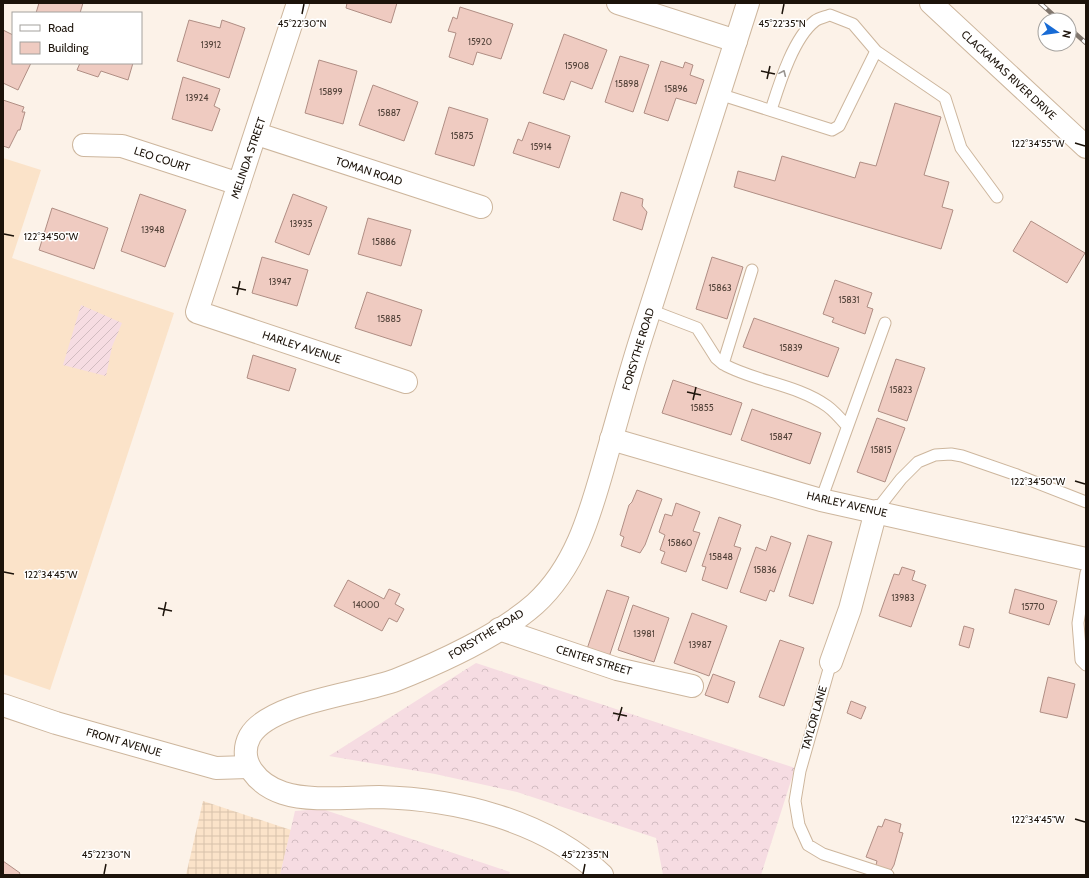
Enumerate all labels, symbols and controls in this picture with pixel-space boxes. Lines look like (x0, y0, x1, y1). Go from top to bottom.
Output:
legend (12, 12, 142, 64)
north arrow (1037, 12, 1077, 52)
text: 45°22'30"N (278, 17, 326, 30)
text: 45°22'35"N (758, 17, 806, 30)
text: Road (48, 20, 74, 35)
street label: CLACKAMAS RIVER DRIVE (959, 27, 1059, 123)
text: N (1059, 29, 1074, 40)
house number: 15920 (468, 36, 492, 47)
house number: 13912 (201, 39, 222, 50)
text: Building (48, 40, 90, 55)
house number: 15908 (565, 60, 589, 71)
one-way arrow (778, 70, 786, 78)
house number: 15898 (615, 78, 639, 89)
house number: 15896 (664, 83, 688, 94)
house number: 15899 (319, 86, 343, 97)
house number: 13924 (186, 92, 208, 103)
house number: 15887 (377, 107, 401, 118)
street label: MELINDA STREET (228, 115, 269, 201)
house number: 15875 (451, 130, 473, 141)
text: 122°34'55"W (1012, 137, 1065, 150)
house number: 15914 (530, 141, 552, 152)
street label: LEO COURT (132, 143, 192, 175)
street label: TOMAN ROAD (334, 154, 404, 188)
house number: 13935 (290, 218, 312, 229)
house number: 13948 (141, 224, 165, 235)
text: 122°34'50"W (24, 230, 79, 243)
house number: 15886 (372, 236, 396, 247)
house number: 13947 (269, 276, 292, 287)
house number: 15863 (708, 282, 732, 293)
house number: 15831 (838, 294, 860, 305)
street label: FORSYTHE ROAD (619, 306, 657, 392)
house number: 15885 (377, 313, 401, 324)
street label: HARLEY AVENUE (261, 328, 343, 366)
house number: 15839 (779, 342, 803, 353)
house number: 15823 (890, 384, 913, 395)
house number: 15855 (691, 402, 714, 413)
house number: 15847 (770, 431, 793, 442)
house number: 15815 (870, 444, 892, 455)
text: 122°34'50"W (1011, 475, 1066, 488)
street label: HARLEY AVENUE (805, 488, 889, 520)
house number: 15860 (668, 537, 692, 548)
house number: 15848 (709, 551, 733, 562)
house number: 15836 (753, 564, 777, 575)
text: 122°34'45"W (24, 568, 78, 581)
house number: 13983 (891, 592, 915, 603)
house number: 14000 (353, 599, 379, 610)
house number: 15770 (1021, 601, 1045, 612)
street label: FORSYTHE ROAD (446, 606, 526, 662)
house number: 13981 (633, 628, 655, 639)
house number: 13987 (689, 639, 712, 650)
street label: CENTER STREET (554, 642, 634, 678)
street label: TAYLOR LANE (798, 684, 830, 752)
street label: FRONT AVENUE (85, 725, 163, 759)
text: 122°34'45"W (1011, 813, 1065, 826)
text: 45°22'30"N (82, 848, 130, 861)
text: 45°22'35"N (561, 848, 609, 861)

